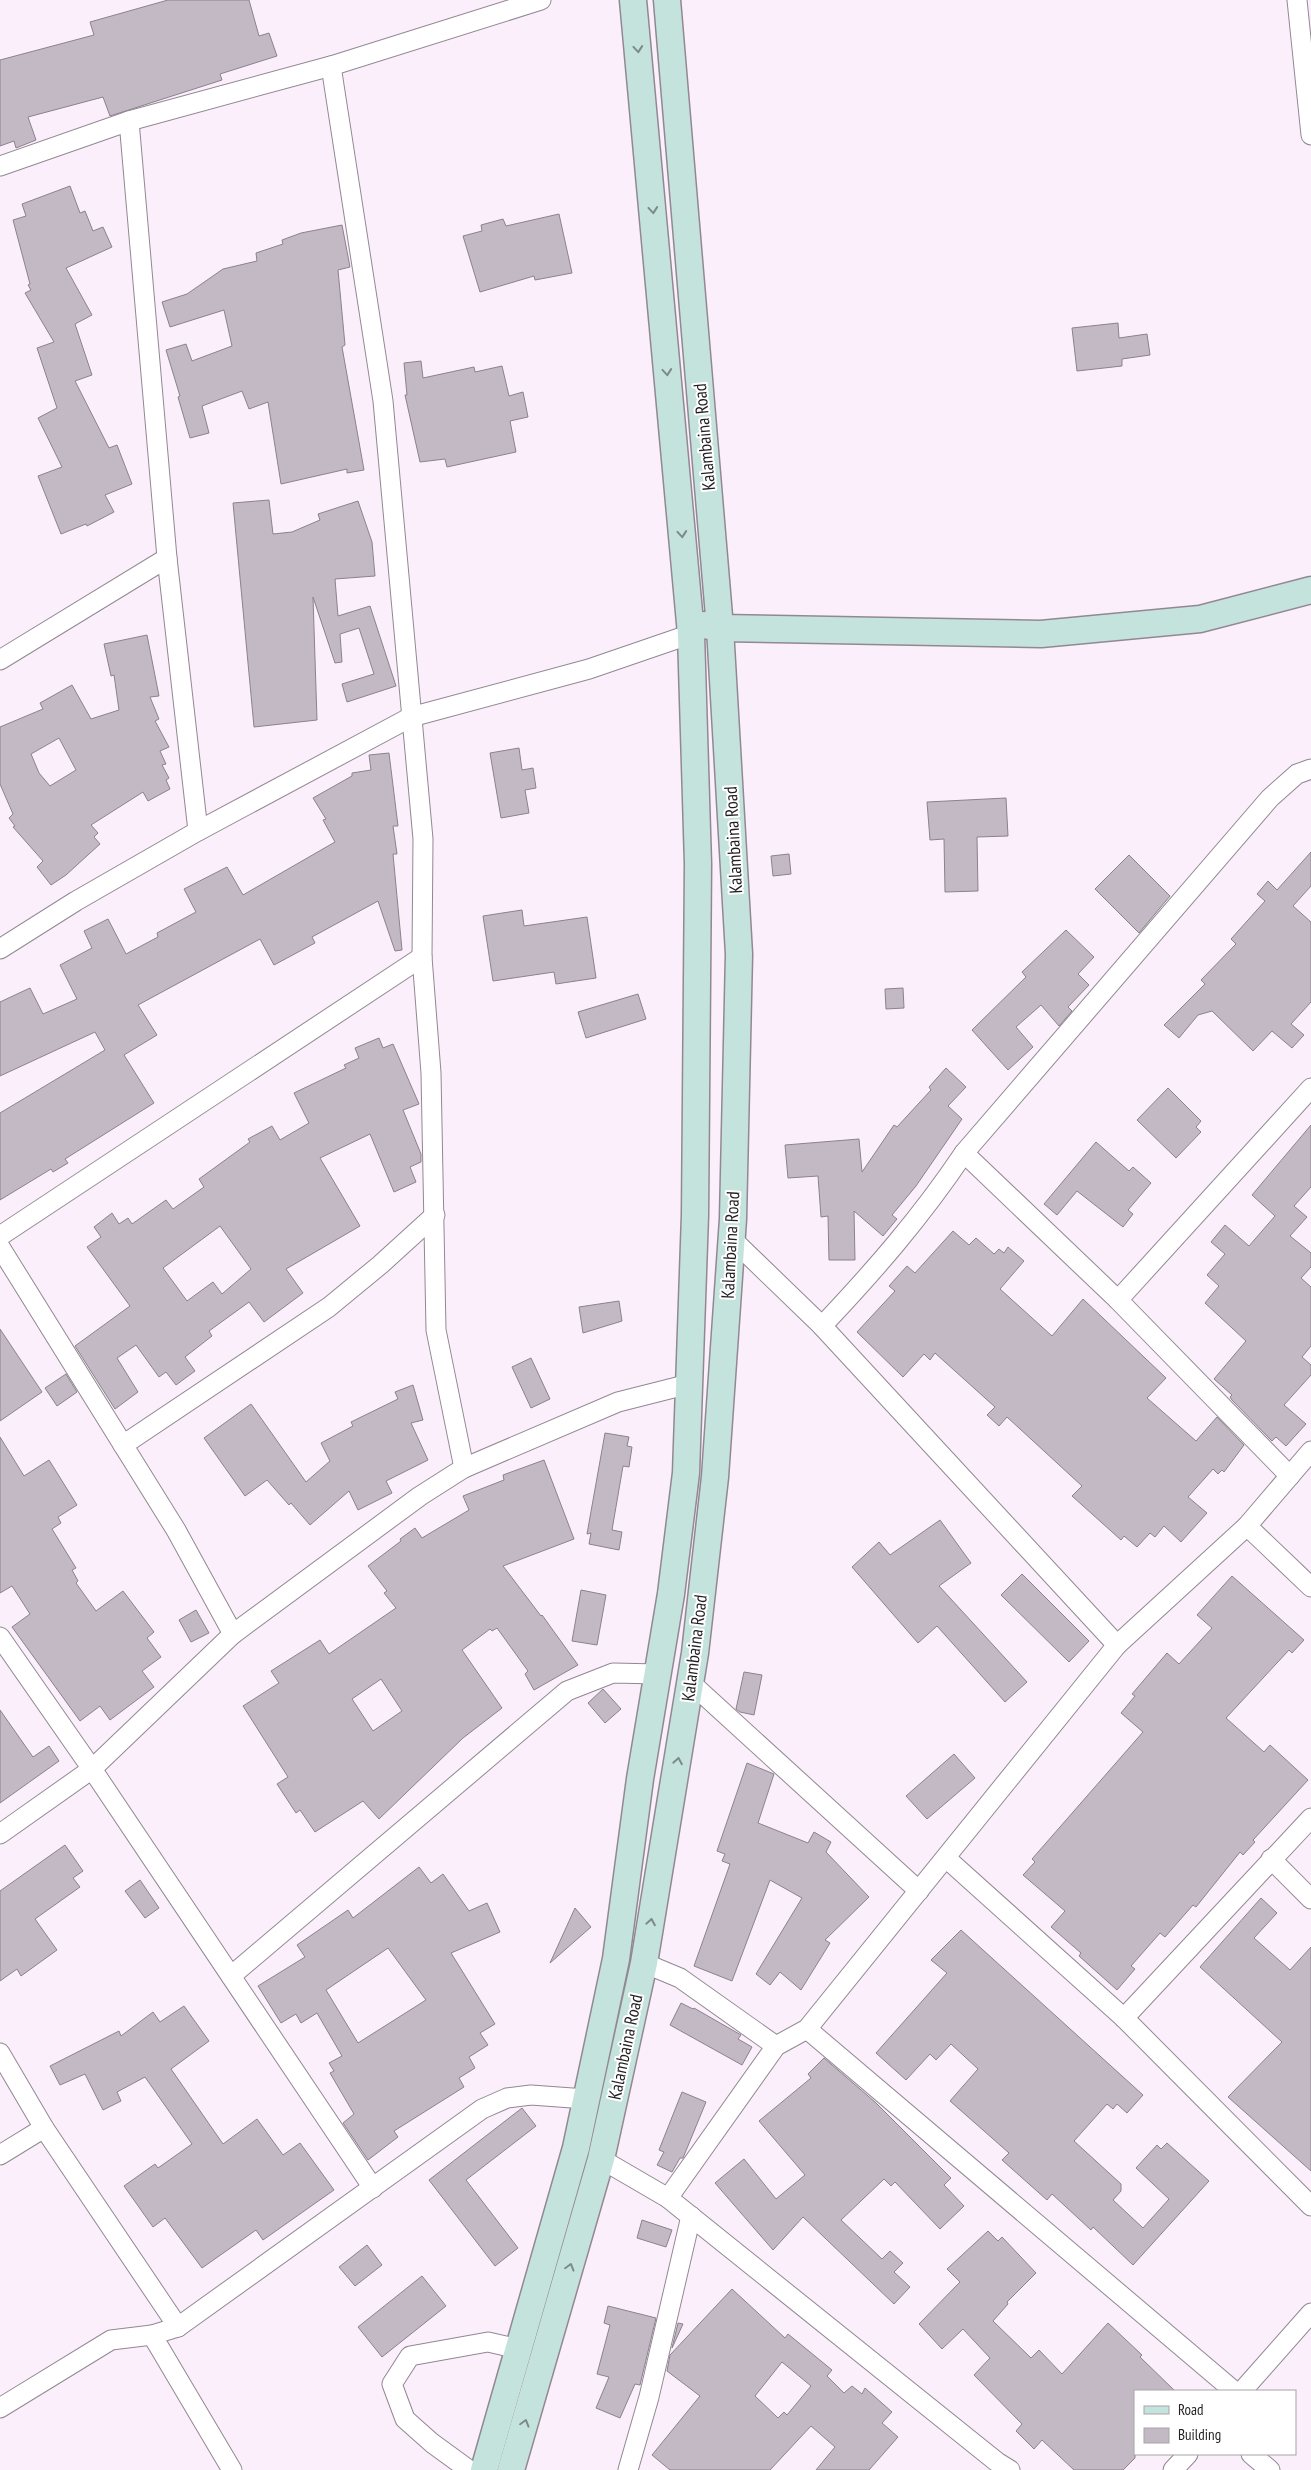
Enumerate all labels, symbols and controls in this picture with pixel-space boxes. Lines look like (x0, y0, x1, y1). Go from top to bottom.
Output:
one-way arrow (632, 45, 643, 53)
one-way arrow (647, 207, 658, 215)
one-way arrow (661, 369, 672, 377)
street label: Kalambaina Road (688, 383, 720, 491)
one-way arrow (676, 530, 687, 538)
street label: Kalambaina Road (719, 786, 747, 894)
street label: Kalambaina Road (716, 1191, 744, 1299)
street label: Kalambaina Road (676, 1593, 712, 1703)
one-way arrow (672, 1757, 682, 1766)
one-way arrow (645, 1917, 655, 1926)
street label: Kalambaina Road (603, 1992, 647, 2102)
one-way arrow (564, 2263, 574, 2272)
legend (1134, 2390, 1296, 2455)
text: Road (1178, 2400, 1204, 2419)
one-way arrow (519, 2420, 529, 2428)
text: Building (1178, 2425, 1221, 2444)

